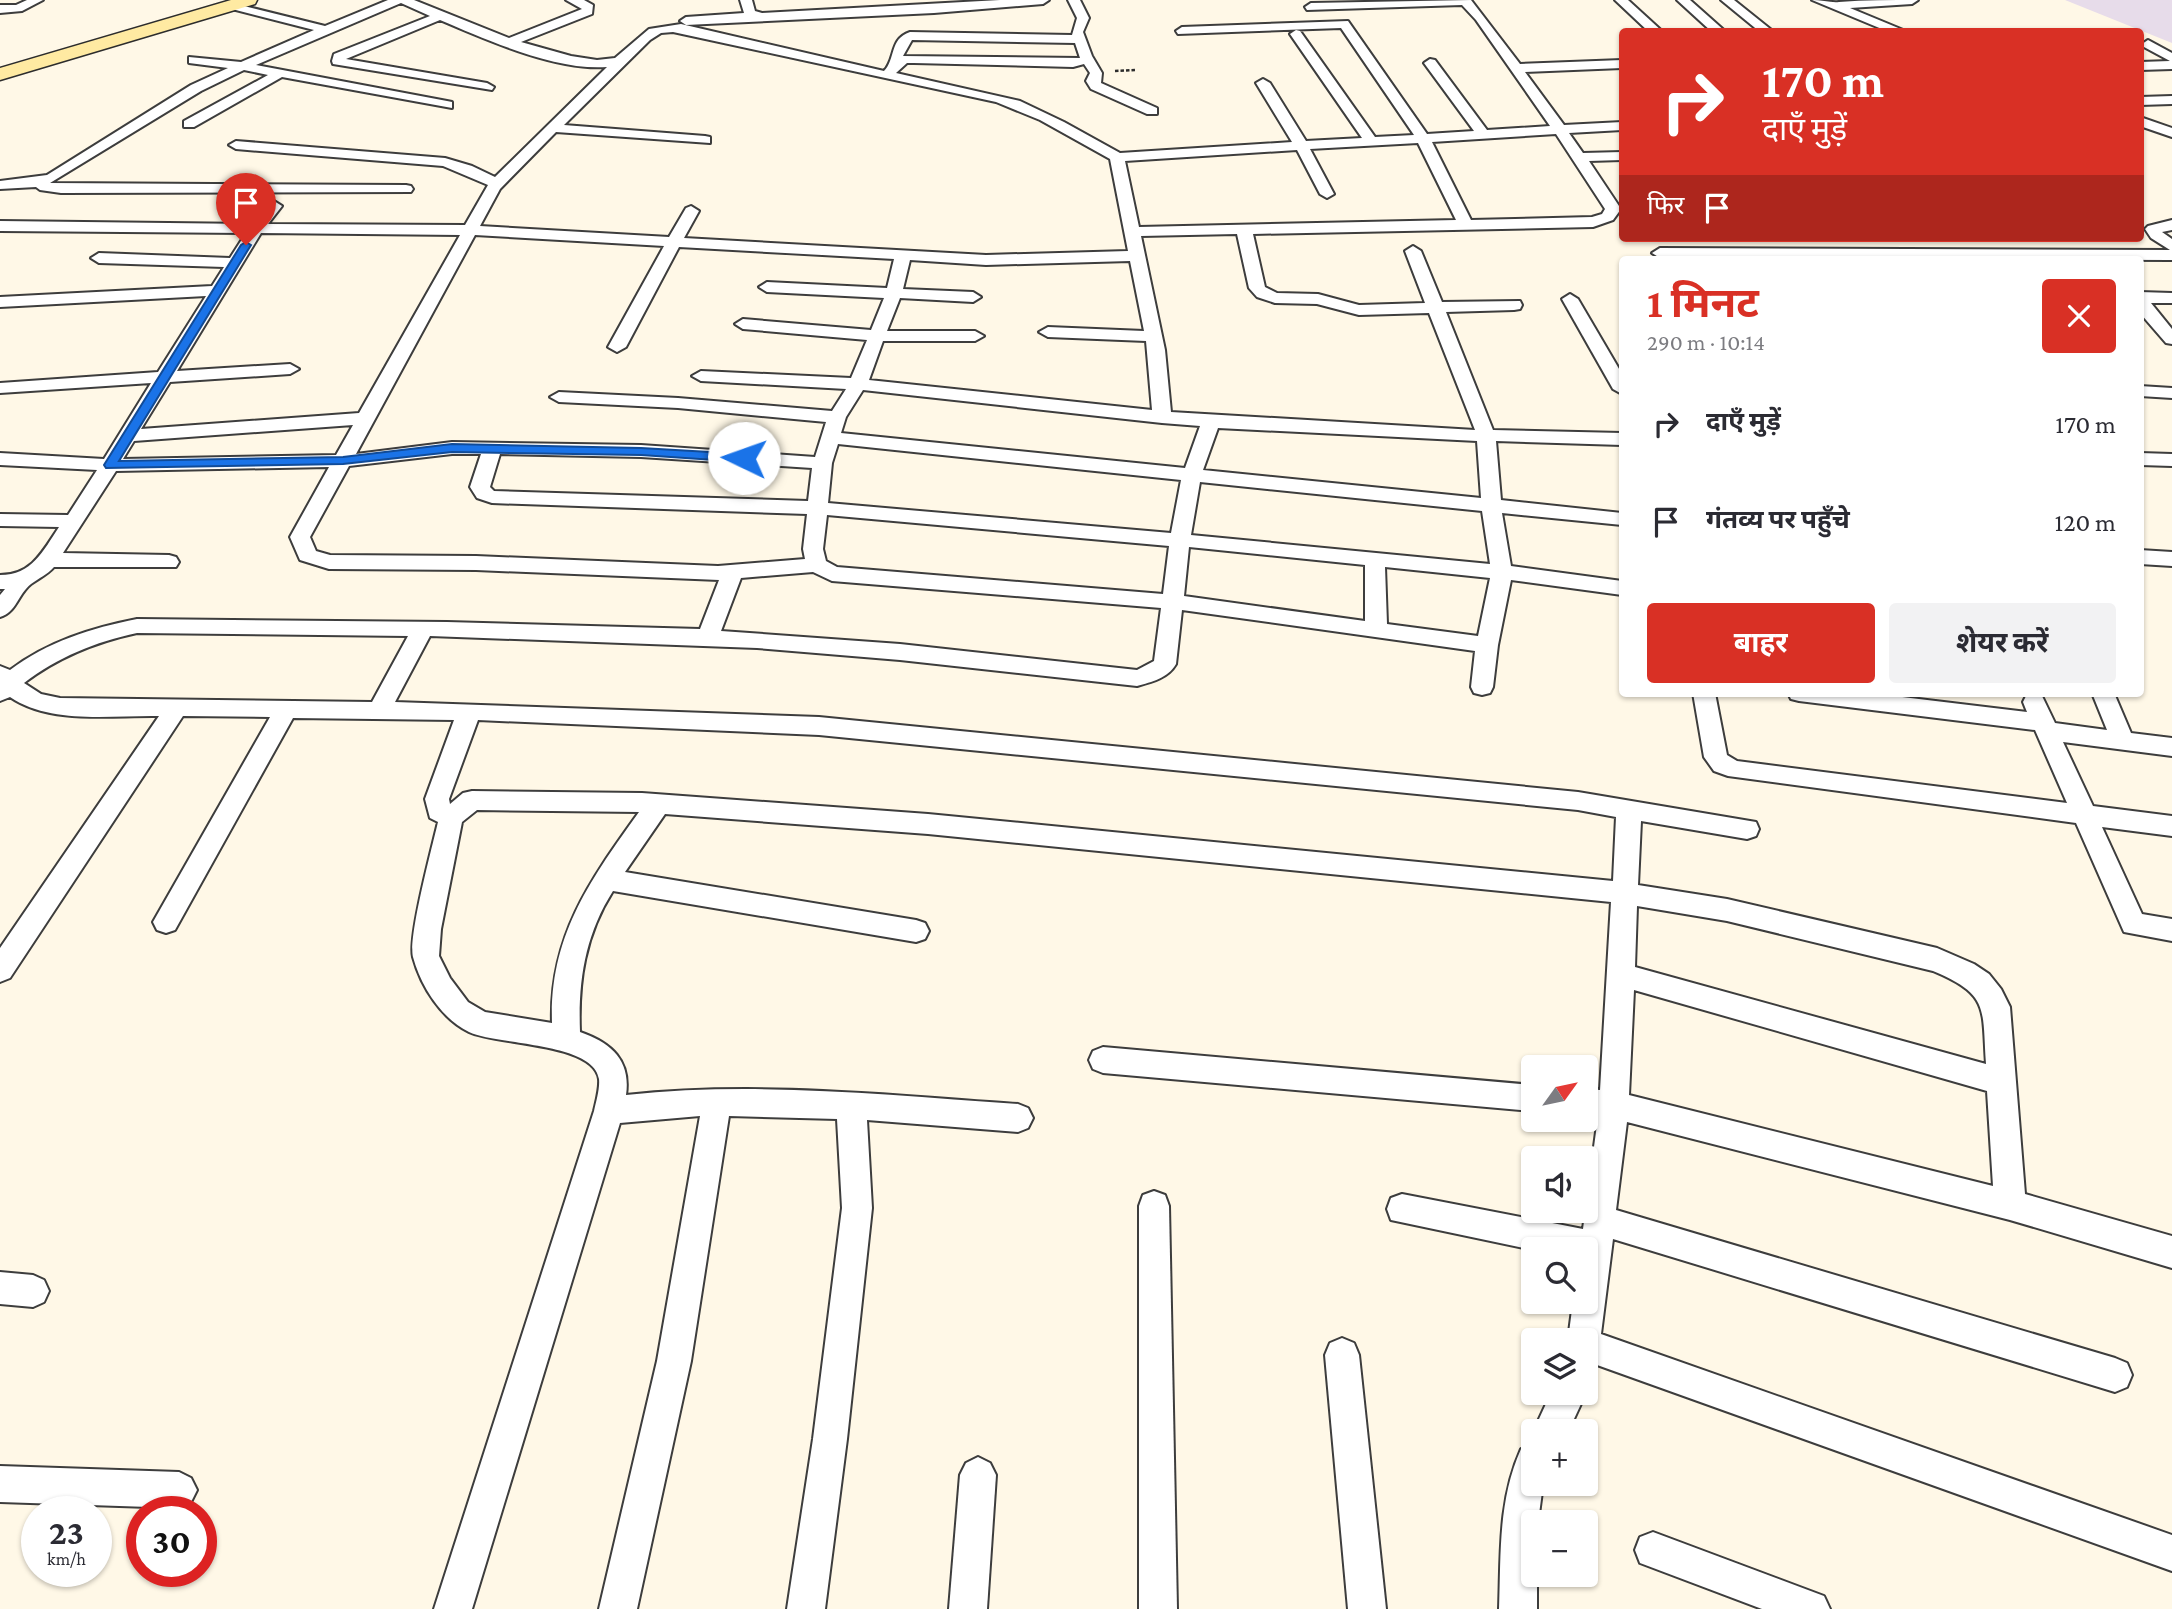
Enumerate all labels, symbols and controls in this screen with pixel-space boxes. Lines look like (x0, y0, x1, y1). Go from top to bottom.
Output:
text: 170 m (1762, 53, 1884, 108)
icon: right (1647, 56, 1738, 147)
text: दाएँ मुड़ें (1762, 111, 1847, 147)
pin (216, 173, 276, 245)
icon: arrive (227, 184, 265, 222)
icon: arrive (1698, 189, 1736, 227)
text: फिर (1647, 191, 1684, 220)
text: 1 मिनट (1647, 279, 1759, 326)
button: close (2042, 279, 2116, 353)
text: 290 m · 10:14 (1647, 329, 1765, 355)
icon: right (1647, 405, 1685, 443)
text: दाएँ मुड़ें (1706, 407, 1781, 436)
text: 170 m (2055, 410, 2116, 439)
position arrow (707, 421, 781, 495)
icon: arrive (1647, 503, 1685, 541)
text: गंतव्य पर पहुँचे (1706, 505, 1850, 534)
text: 120 m (2055, 508, 2116, 537)
button: बाहर (1647, 603, 1875, 683)
button: शेयर करें (1889, 603, 2116, 683)
north arrow (1521, 1055, 1598, 1132)
map controls (1521, 1055, 1598, 1587)
button: sound (1521, 1146, 1598, 1223)
button: search (1521, 1237, 1598, 1314)
button: layers (1521, 1328, 1598, 1405)
button: + (1521, 1419, 1598, 1496)
speed limit sign: 30 (126, 1496, 217, 1587)
button: − (1521, 1510, 1598, 1587)
text: 23 (49, 1513, 84, 1552)
text: km/h (47, 1549, 86, 1569)

